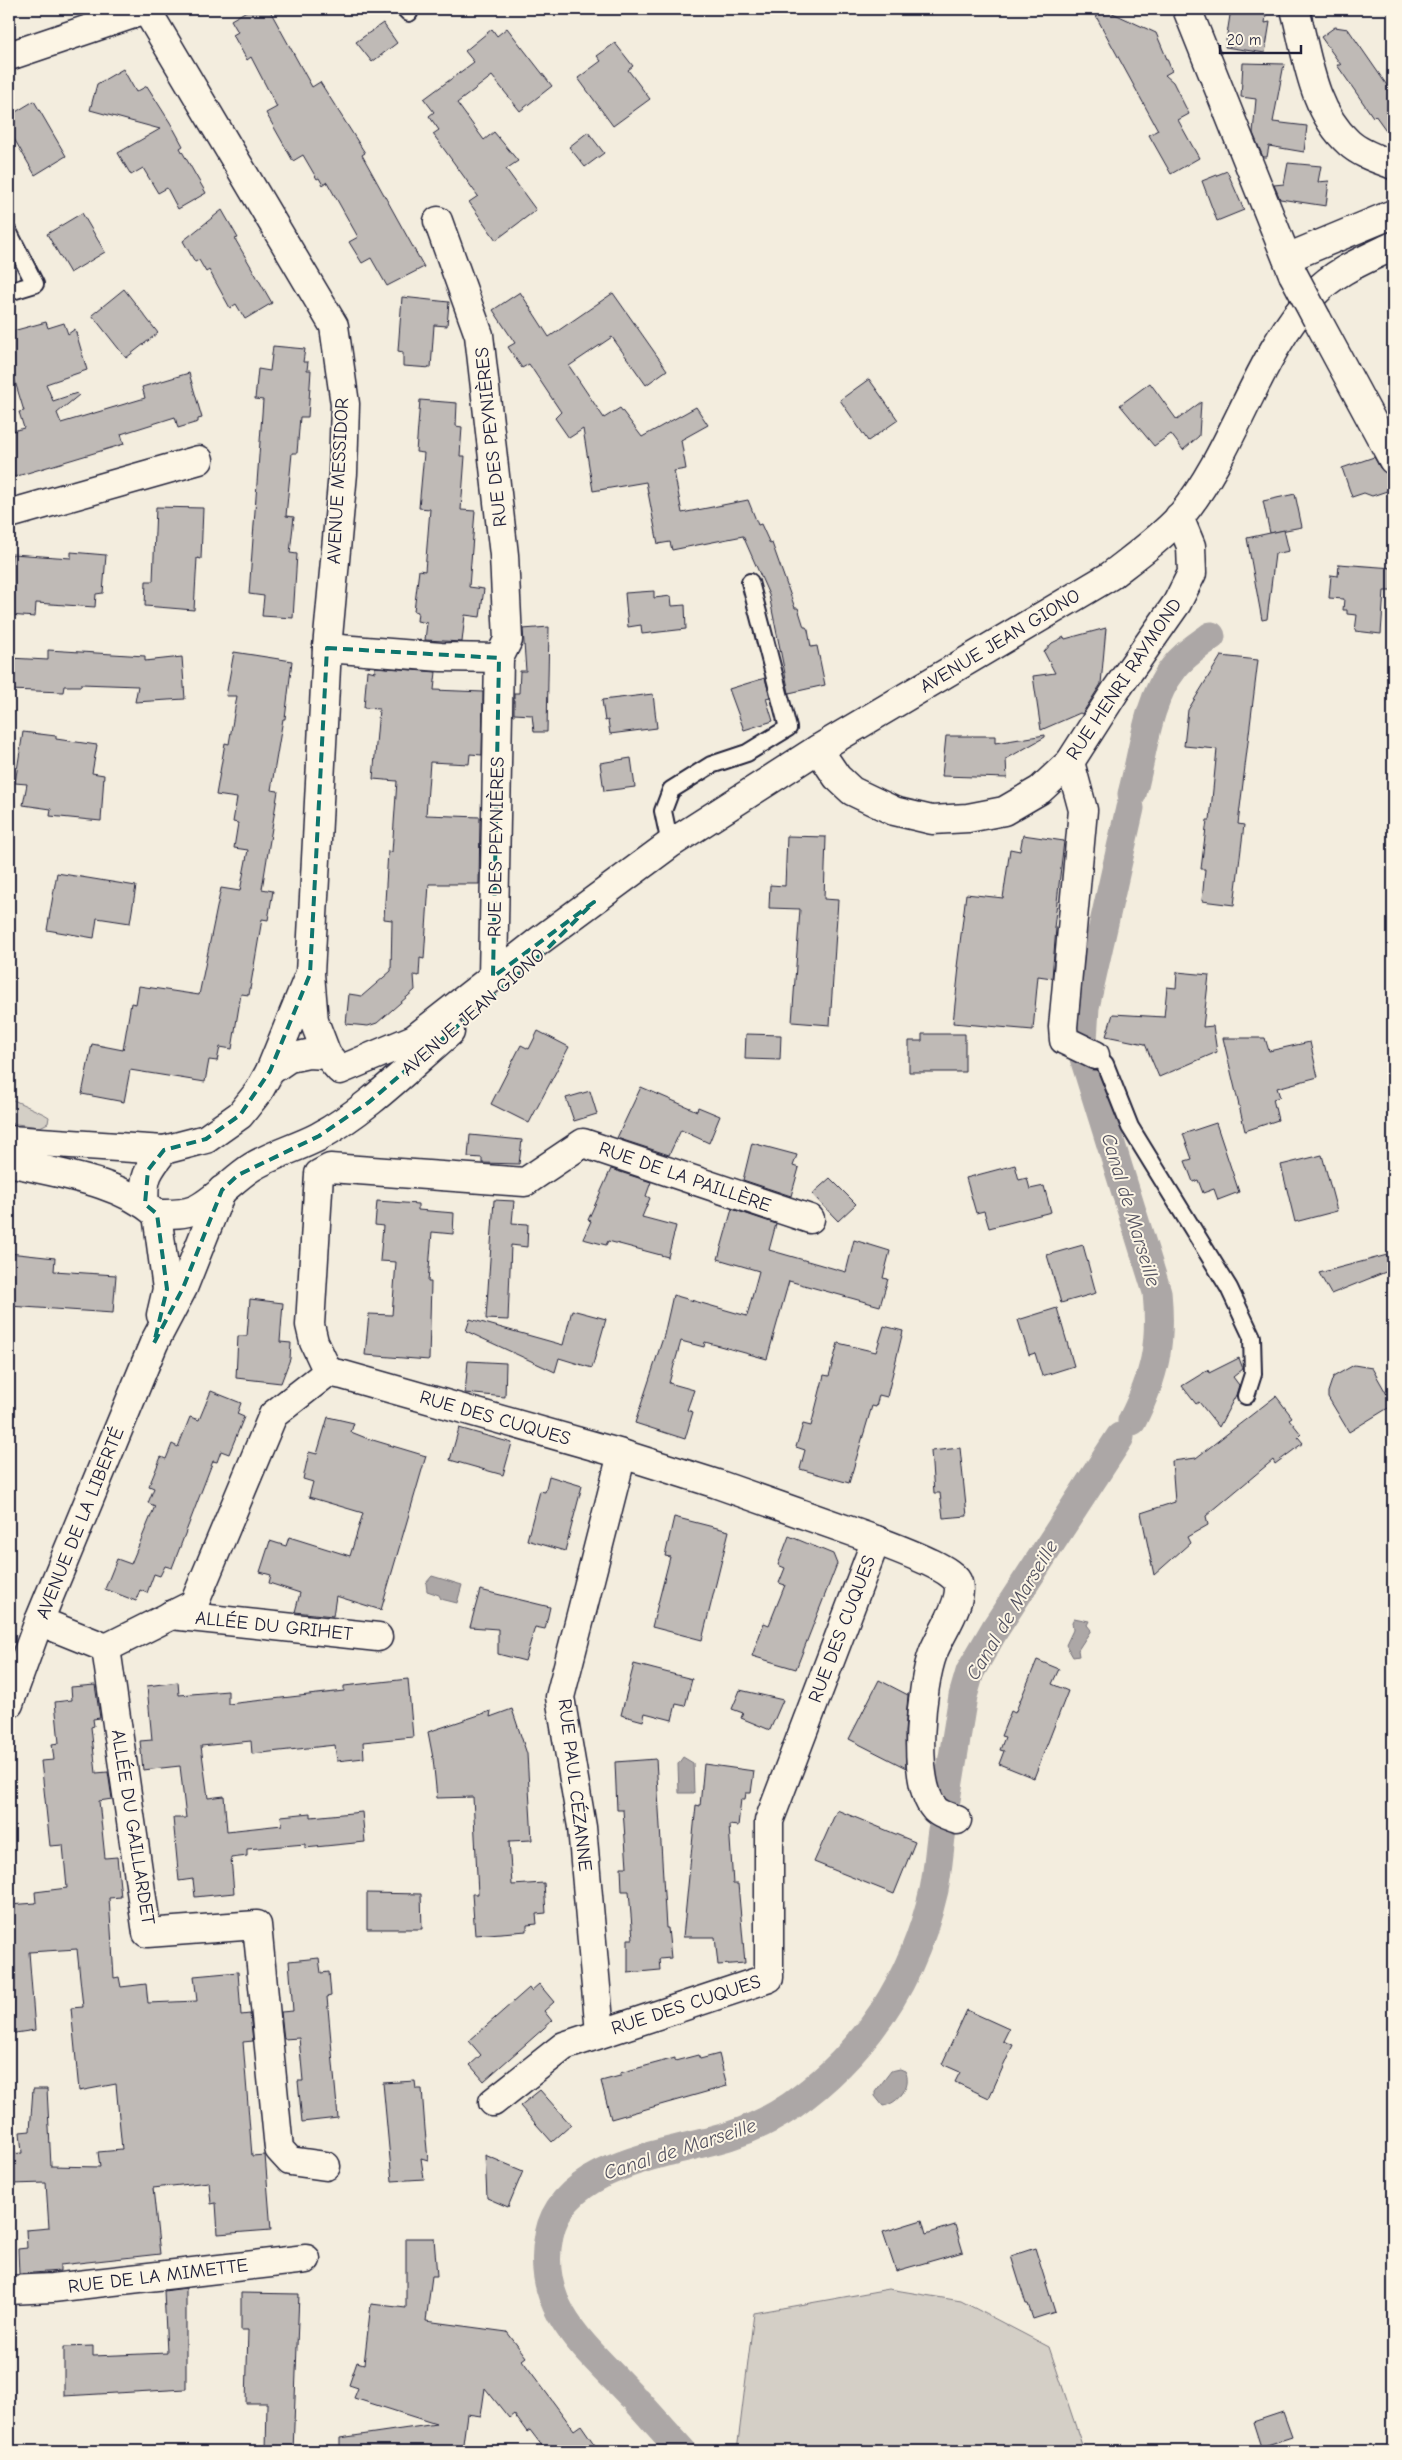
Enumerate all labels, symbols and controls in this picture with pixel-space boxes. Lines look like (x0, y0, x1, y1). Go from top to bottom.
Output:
scale bar (1220, 22, 1301, 54)
text: 20 m (1227, 31, 1261, 49)
street label: RUE DES PEYNIÈRES (471, 346, 511, 528)
street label: AVENUE MESSIDOR (323, 397, 353, 565)
street label: AVENUE JEAN GIONO (916, 585, 1084, 697)
street label: RUE HENRI RAYMOND (1062, 594, 1186, 764)
street label: RUE DES PEYNIÈRES (483, 757, 509, 937)
street label: AVENUE JEAN GIONO (397, 944, 549, 1080)
water label: Canal de Marseille (1097, 1131, 1165, 1289)
street label: RUE DE LA PAILLÈRE (596, 1137, 774, 1217)
street label: RUE DES CUQUES (417, 1386, 573, 1450)
street label: AVENUE DE LA LIBERTÉ (31, 1424, 129, 1622)
water label: Canal de Marseille (961, 1536, 1063, 1684)
street label: RUE DES CUQUES (804, 1552, 880, 1706)
street label: ALLÉE DU GRIHET (194, 1607, 354, 1645)
street label: RUE PAUL CÉZANNE (553, 1697, 597, 1873)
street label: ALLÉE DU GAILLARDET (107, 1728, 159, 1926)
street label: RUE DES CUQUES (609, 1970, 763, 2040)
water label: Canal de Marseille (601, 2113, 759, 2185)
street label: RUE DE LA MIMETTE (67, 2254, 249, 2298)

